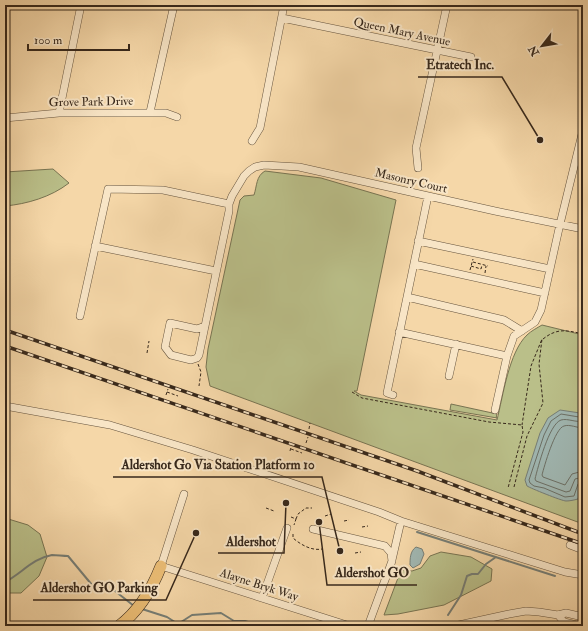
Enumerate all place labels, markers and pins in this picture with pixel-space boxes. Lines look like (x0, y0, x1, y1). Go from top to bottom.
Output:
callout: Etratech Inc. (418, 52, 502, 77)
callout: Aldershot Go Via Station Platform 10 (113, 452, 322, 477)
callout: Aldershot (218, 528, 284, 553)
callout: Aldershot GO (327, 560, 417, 585)
callout: Aldershot GO Parking (33, 575, 166, 600)

